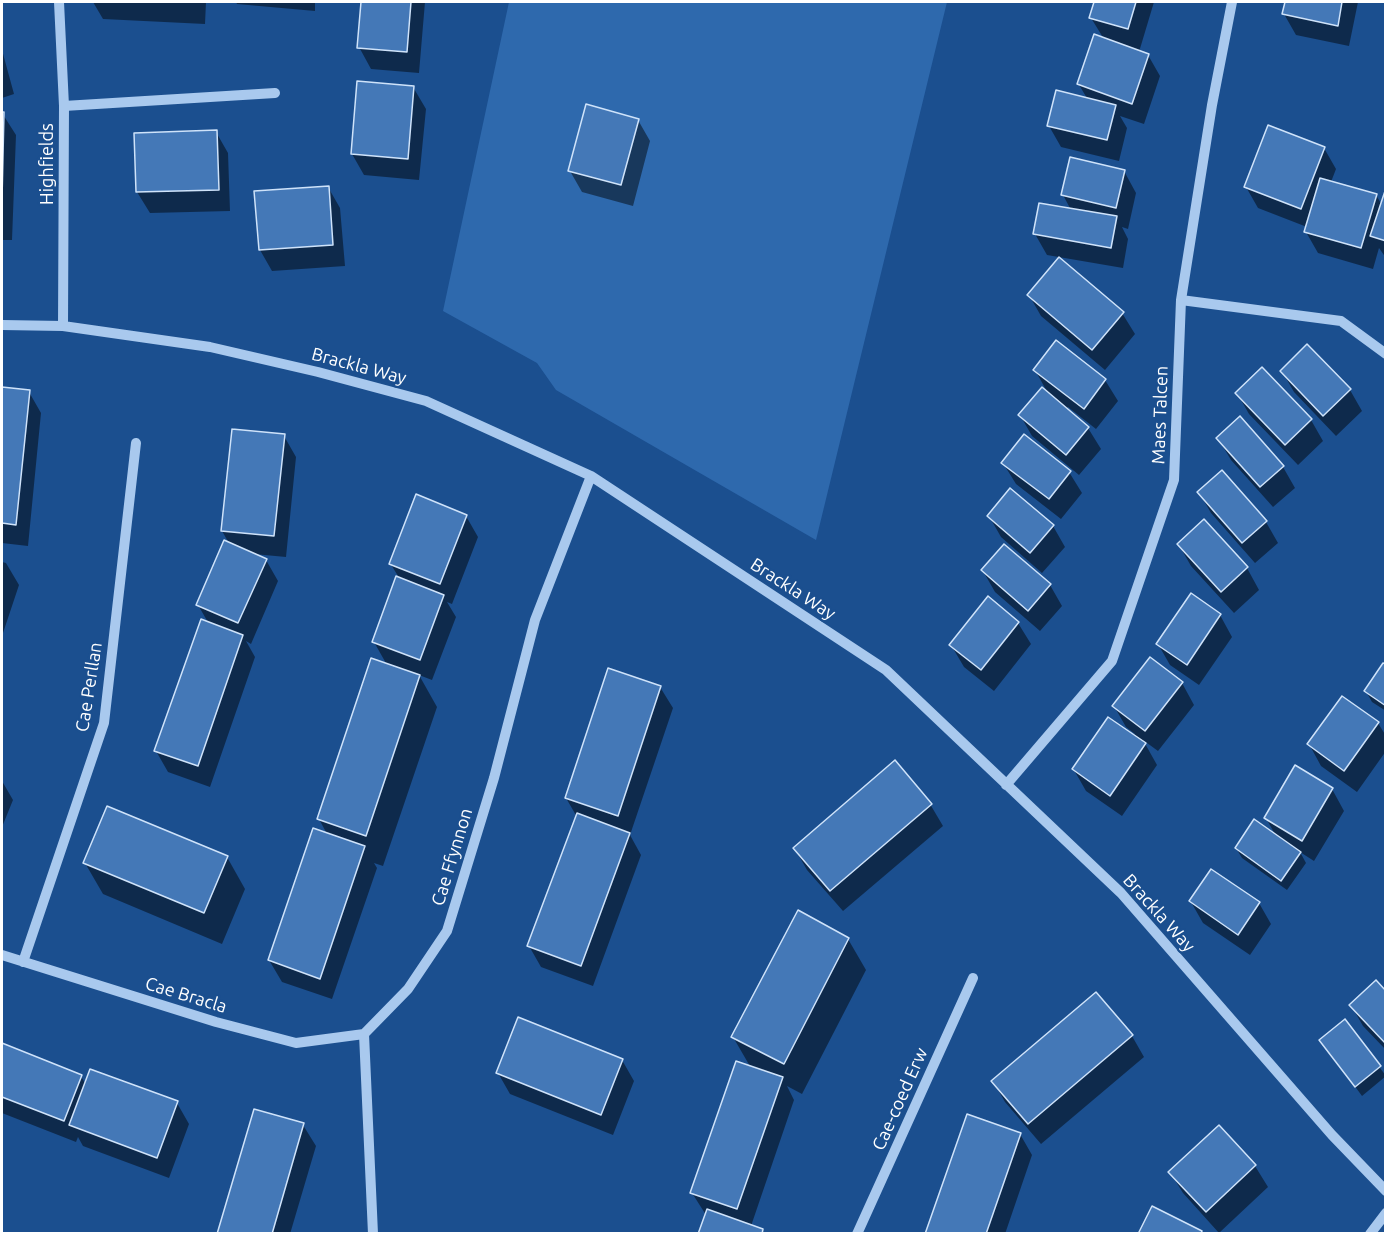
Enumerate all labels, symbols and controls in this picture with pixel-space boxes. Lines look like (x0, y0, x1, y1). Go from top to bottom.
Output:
street label: Highfields (36, 123, 58, 205)
street label: Brackla Way (309, 343, 409, 389)
street label: Maes Talcen (1147, 365, 1173, 465)
street label: Brackla Way (746, 553, 840, 625)
street label: Cae Perllan (71, 641, 107, 733)
street label: Cae Ffynnon (427, 806, 477, 908)
street label: Brackla Way (1118, 870, 1200, 956)
street label: Cae Bracla (143, 972, 229, 1018)
street label: Cae-coed Erw (868, 1044, 932, 1154)

